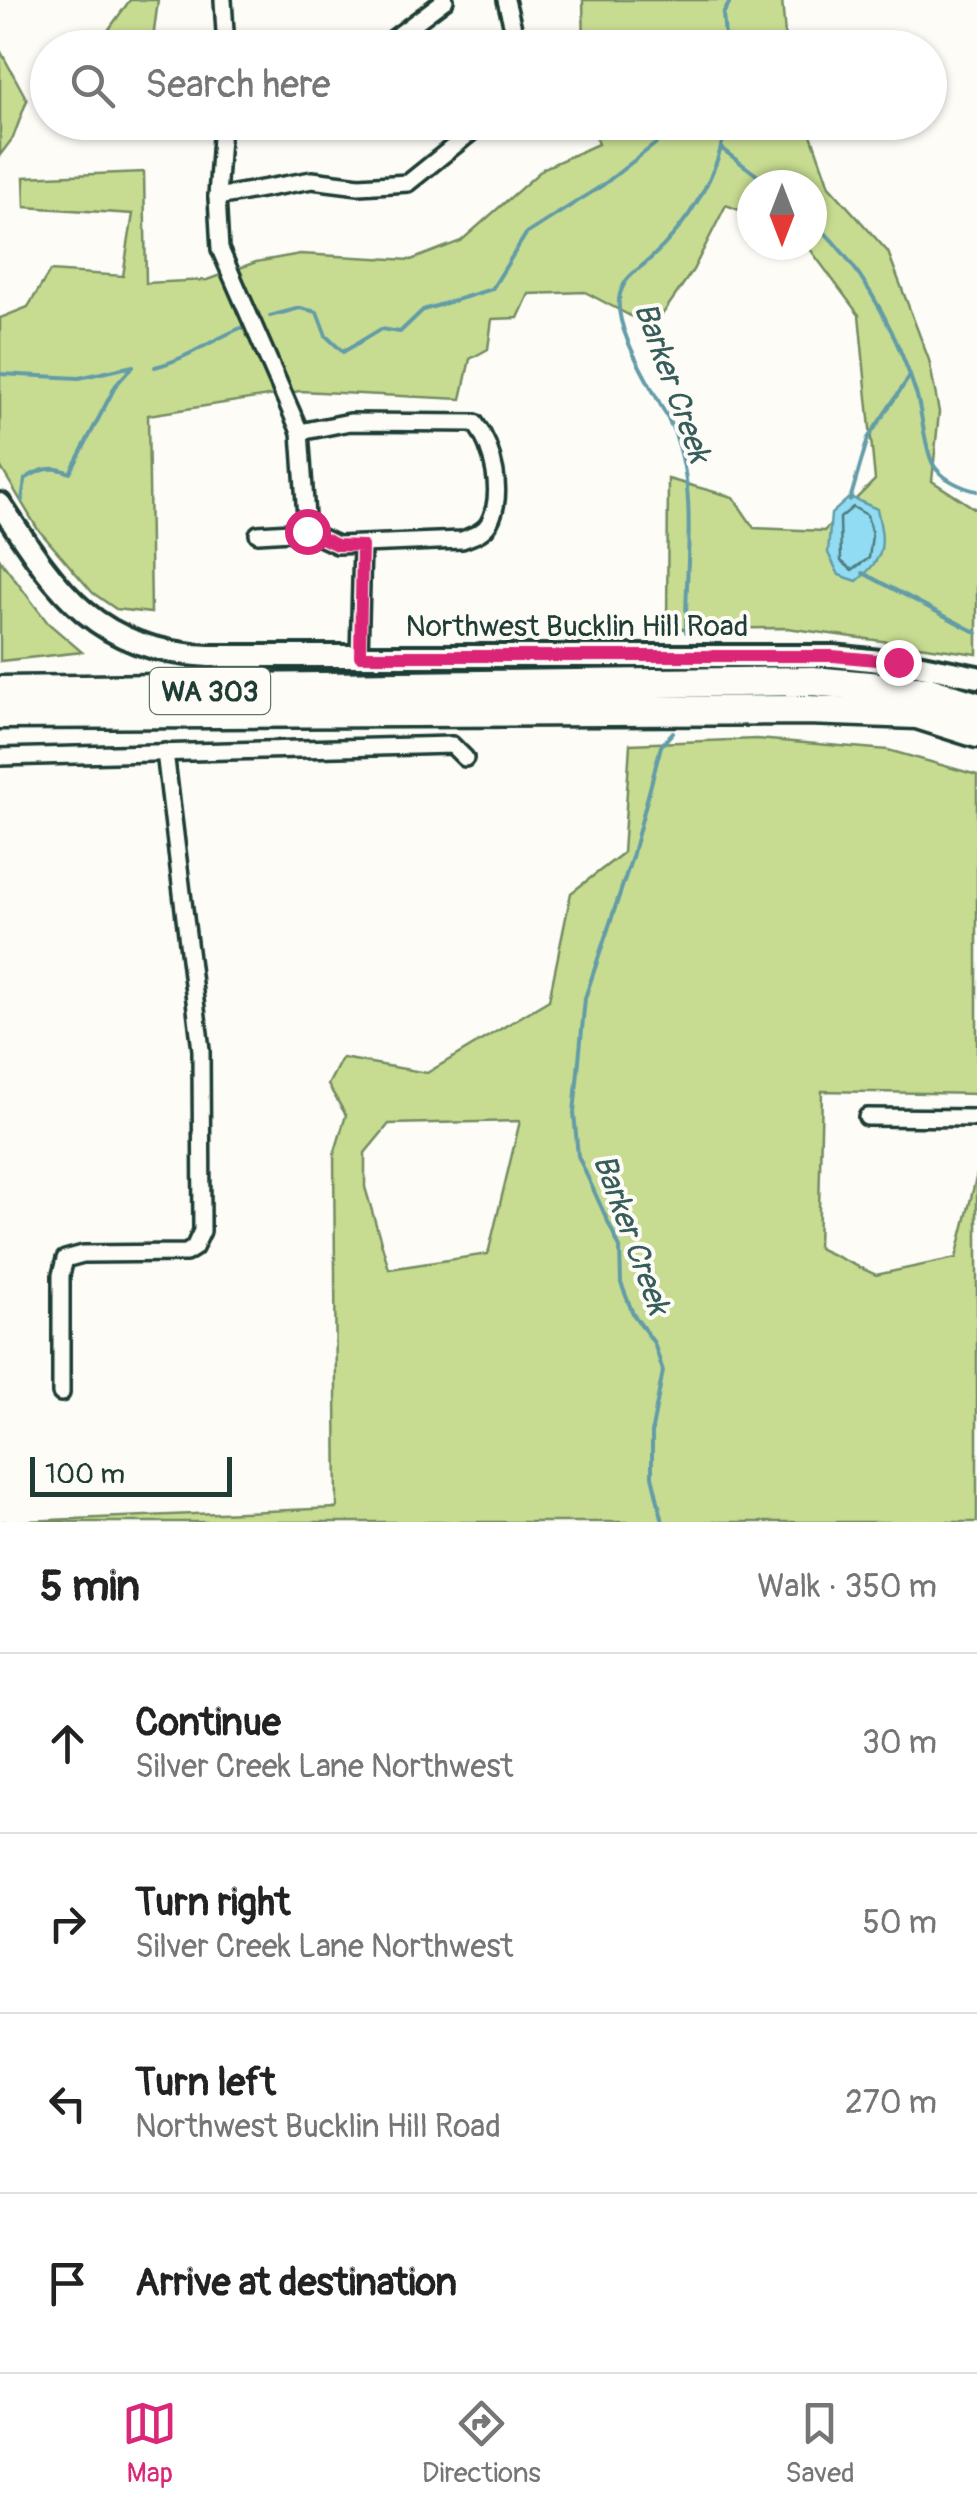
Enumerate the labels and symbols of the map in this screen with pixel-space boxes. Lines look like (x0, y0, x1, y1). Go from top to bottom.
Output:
north arrow (737, 170, 827, 260)
water label: Barker Creek (625, 297, 720, 470)
route start (285, 509, 331, 555)
street label: Northwest Bucklin Hill Road (405, 608, 749, 645)
route end (876, 640, 922, 686)
road number: WA 303 (150, 668, 270, 714)
water label: Barker Creek (584, 1149, 679, 1322)
scale bar (30, 1452, 232, 1496)

